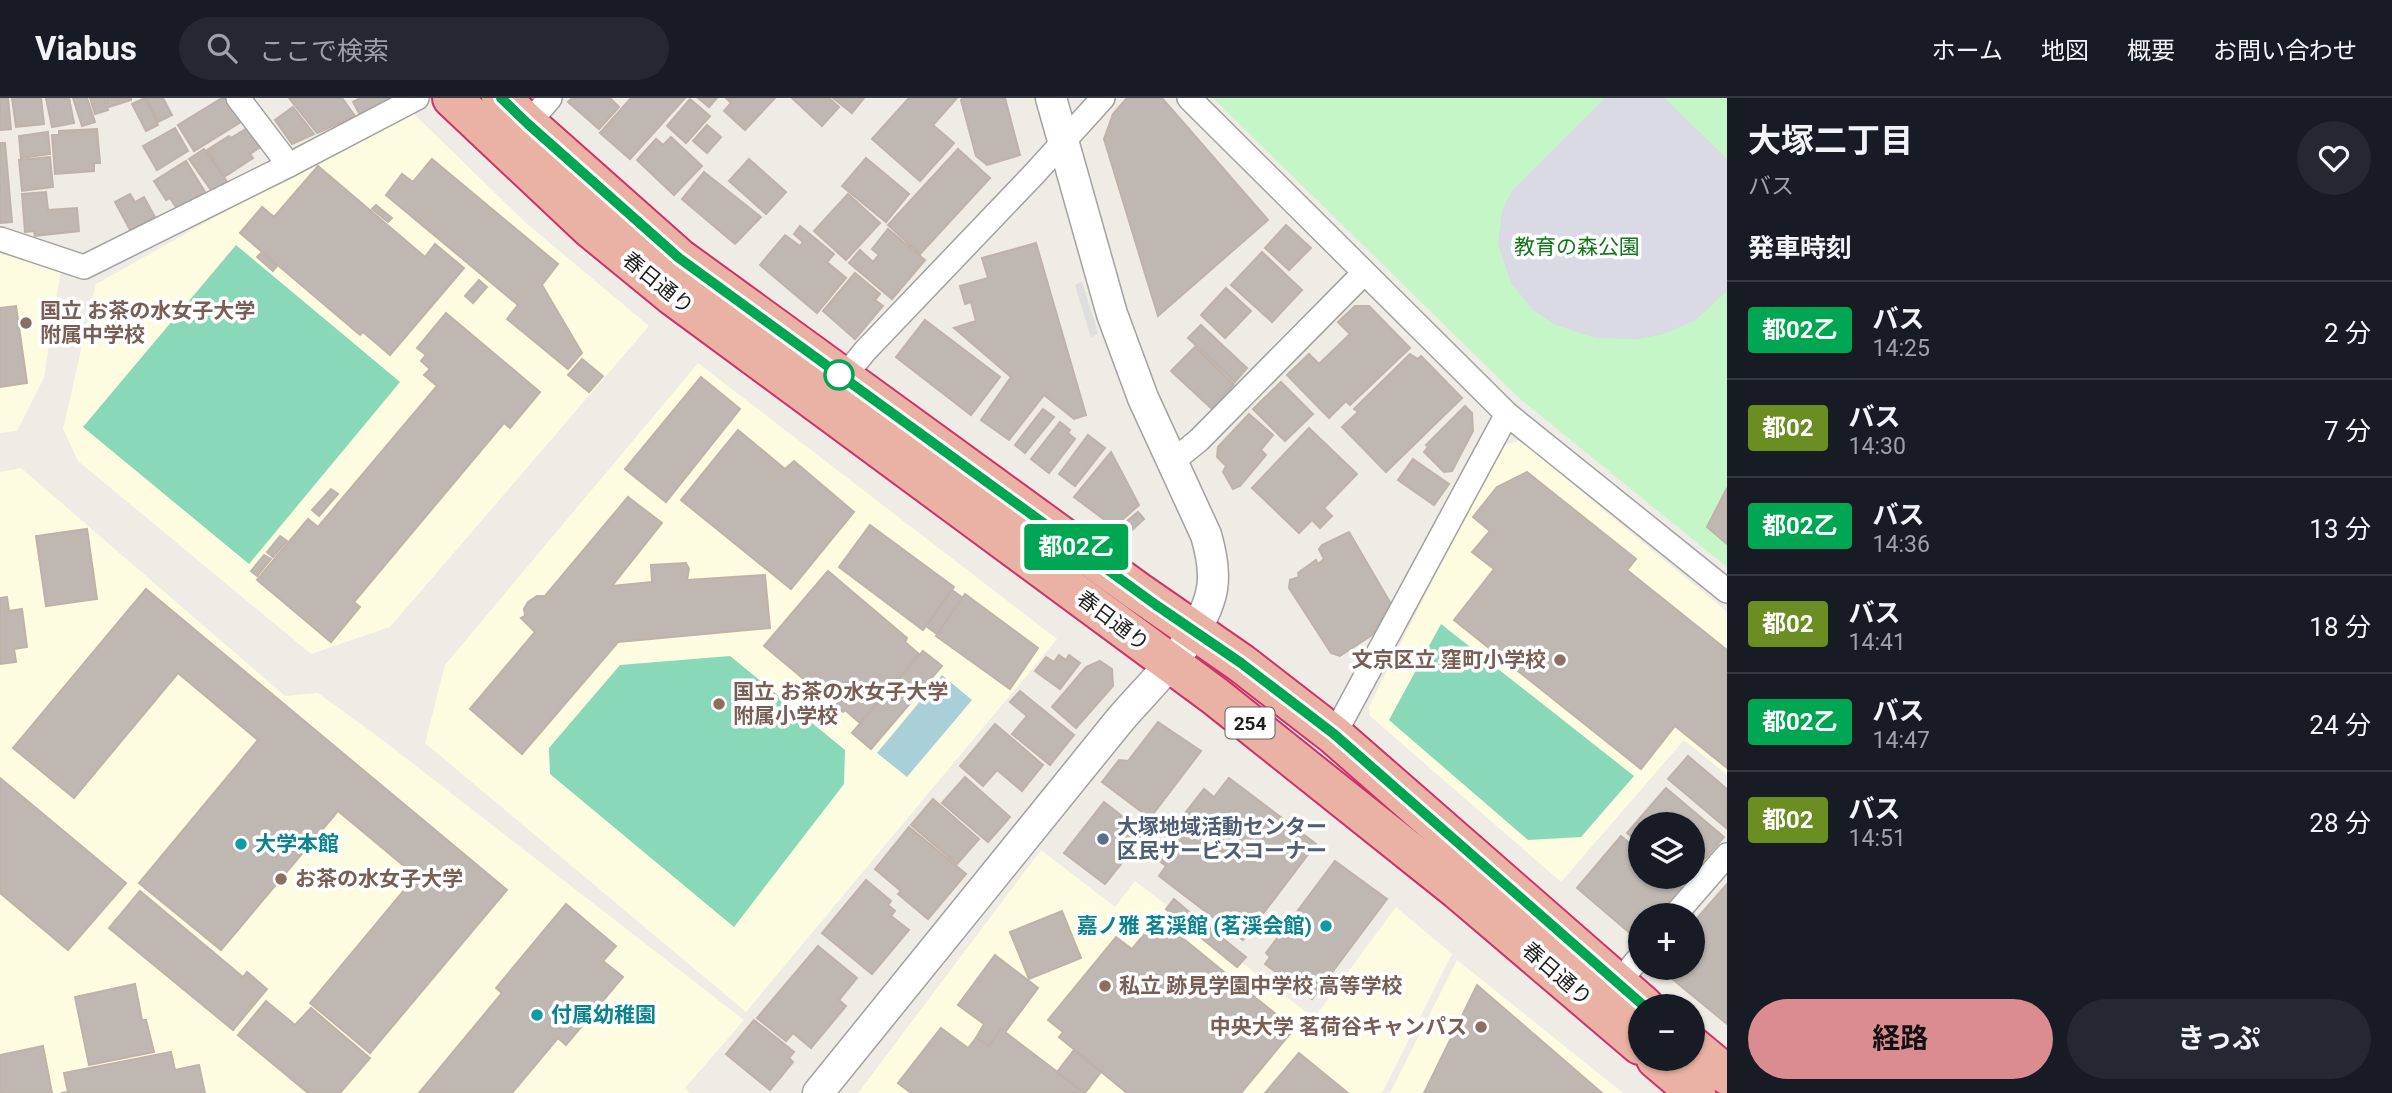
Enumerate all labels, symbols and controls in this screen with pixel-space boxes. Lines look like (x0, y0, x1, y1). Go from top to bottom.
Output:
search box (179, 17, 669, 80)
text: Viabus (35, 29, 137, 68)
icon: search (203, 29, 241, 67)
text: ここで検索 (259, 36, 389, 66)
text: ホーム (1932, 37, 2003, 65)
text: 地図 (2041, 37, 2089, 65)
text: 概要 (2127, 37, 2175, 65)
text: お問い合わせ (2213, 37, 2357, 65)
text: 大塚二丁目 (1748, 121, 1913, 160)
button: heart (2297, 121, 2371, 195)
text: バス (1748, 173, 1794, 200)
text: 発車時刻 (1748, 233, 1852, 263)
park label: 教育の森公園 (1514, 235, 1640, 259)
street label: 春日通り (618, 247, 698, 319)
place label: 国立 お茶の水女子大学 附属中学校 (40, 299, 255, 347)
text: バス (1873, 304, 1925, 334)
marker: 国立 お茶の水女子大学 附属中学校 (18, 315, 34, 331)
text: 都02乙 (1762, 316, 1838, 344)
text: 2 分 (2324, 318, 2371, 348)
text: 14:25 (1873, 335, 1930, 362)
unlabelled marker (824, 360, 854, 390)
text: バス (1849, 402, 1901, 432)
text: 都02 (1762, 414, 1814, 442)
text: 7 分 (2324, 416, 2371, 446)
text: 14:30 (1849, 433, 1906, 460)
text: バス (1873, 500, 1925, 530)
text: 都02乙 (1762, 512, 1838, 540)
text: 13 分 (2309, 514, 2371, 544)
line badge: 都02乙 (1027, 524, 1125, 570)
text: 14:36 (1873, 531, 1930, 558)
text: 都02乙 (1038, 533, 1114, 561)
street label: 春日通り (1072, 586, 1154, 656)
text: バス (1849, 598, 1901, 628)
text: 都02 (1762, 610, 1814, 638)
text: 18 分 (2309, 612, 2371, 642)
text: 14:41 (1849, 629, 1906, 656)
place label: 文京区立 窪町小学校 (1352, 648, 1546, 672)
marker: 文京区立 窪町小学校 (1552, 652, 1568, 668)
place label: 国立 お茶の水女子大学 附属小学校 (733, 680, 948, 728)
marker: 国立 お茶の水女子大学 附属小学校 (711, 696, 727, 712)
text: バス (1873, 696, 1925, 726)
road number: 254 (1226, 708, 1274, 738)
text: 都02乙 (1762, 708, 1838, 736)
text: 24 分 (2309, 710, 2371, 740)
text: 14:47 (1873, 727, 1930, 754)
text: バス (1849, 794, 1901, 824)
text: 都02 (1762, 806, 1814, 834)
text: 28 分 (2309, 808, 2371, 838)
map controls (1628, 812, 1705, 1071)
button: layers (1628, 812, 1705, 889)
place label: 大塚地域活動センター 区民サービスコーナー (1117, 815, 1327, 863)
text: 14:51 (1849, 825, 1906, 852)
marker: 大塚地域活動センター 区民サービスコーナー (1095, 831, 1111, 847)
place label: 大学本館 (255, 832, 339, 856)
marker: 大学本館 (233, 836, 249, 852)
place label: お茶の水女子大学 (295, 867, 463, 891)
marker: お茶の水女子大学 (273, 871, 289, 887)
button: + (1628, 903, 1705, 980)
place label: 嘉ノ雅 茗渓館 (茗渓会館) (1077, 914, 1312, 938)
marker: 嘉ノ雅 茗渓館 (茗渓会館) (1318, 918, 1334, 934)
street label: 春日通り (1517, 937, 1597, 1011)
place label: 私立 跡見学園中学校 高等学校 (1119, 974, 1402, 998)
marker: 私立 跡見学園中学校 高等学校 (1097, 978, 1113, 994)
button: − (1628, 994, 1705, 1071)
button: 経路 (1748, 999, 2053, 1079)
button: きっぷ (2067, 999, 2371, 1079)
place label: 付属幼稚園 (551, 1003, 656, 1027)
marker: 付属幼稚園 (529, 1007, 545, 1023)
place label: 中央大学 茗荷谷キャンパス (1210, 1015, 1467, 1039)
marker: 中央大学 茗荷谷キャンパス (1473, 1019, 1489, 1035)

